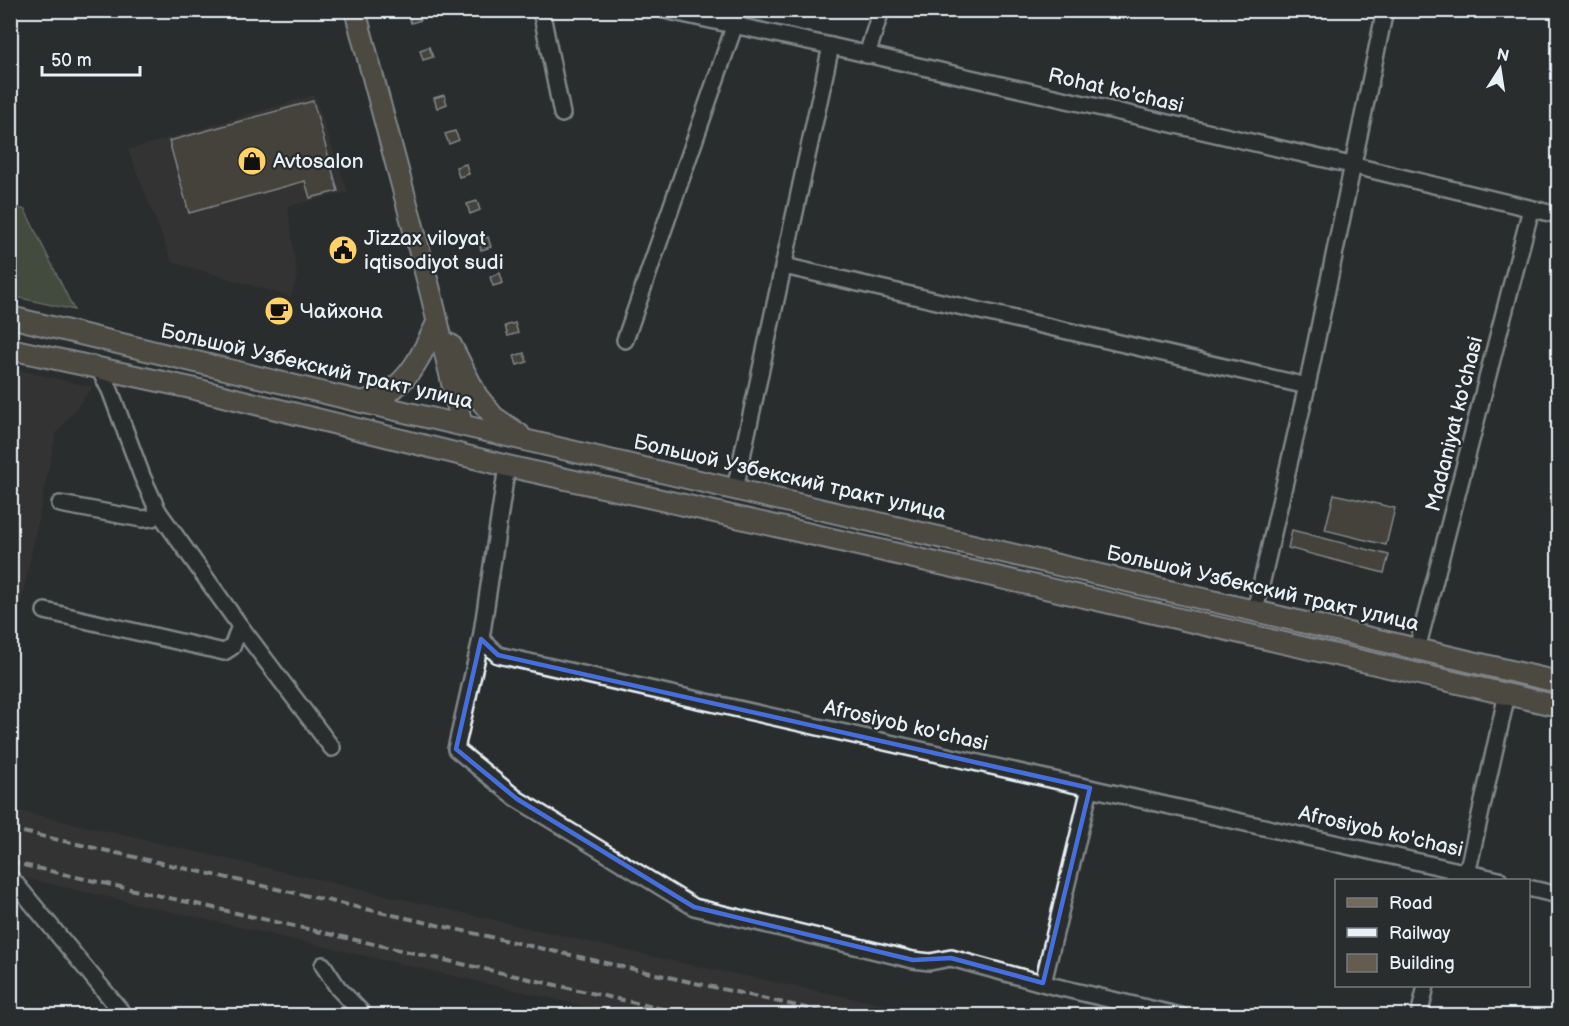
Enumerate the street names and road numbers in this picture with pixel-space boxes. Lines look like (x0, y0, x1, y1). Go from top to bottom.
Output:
street label: Rohat ko'chasi (1046, 63, 1186, 118)
street label: Большой Узбекский тракт улица (158, 318, 476, 415)
street label: Madaniyat ko'chasi (1421, 334, 1488, 514)
street label: Большой Узбекский тракт улица (631, 429, 949, 526)
street label: Большой Узбекский тракт улица (1104, 540, 1422, 637)
street label: Afrosiyob ko'chasi (821, 694, 991, 757)
street label: Afrosiyob ko'chasi (1296, 800, 1466, 863)

